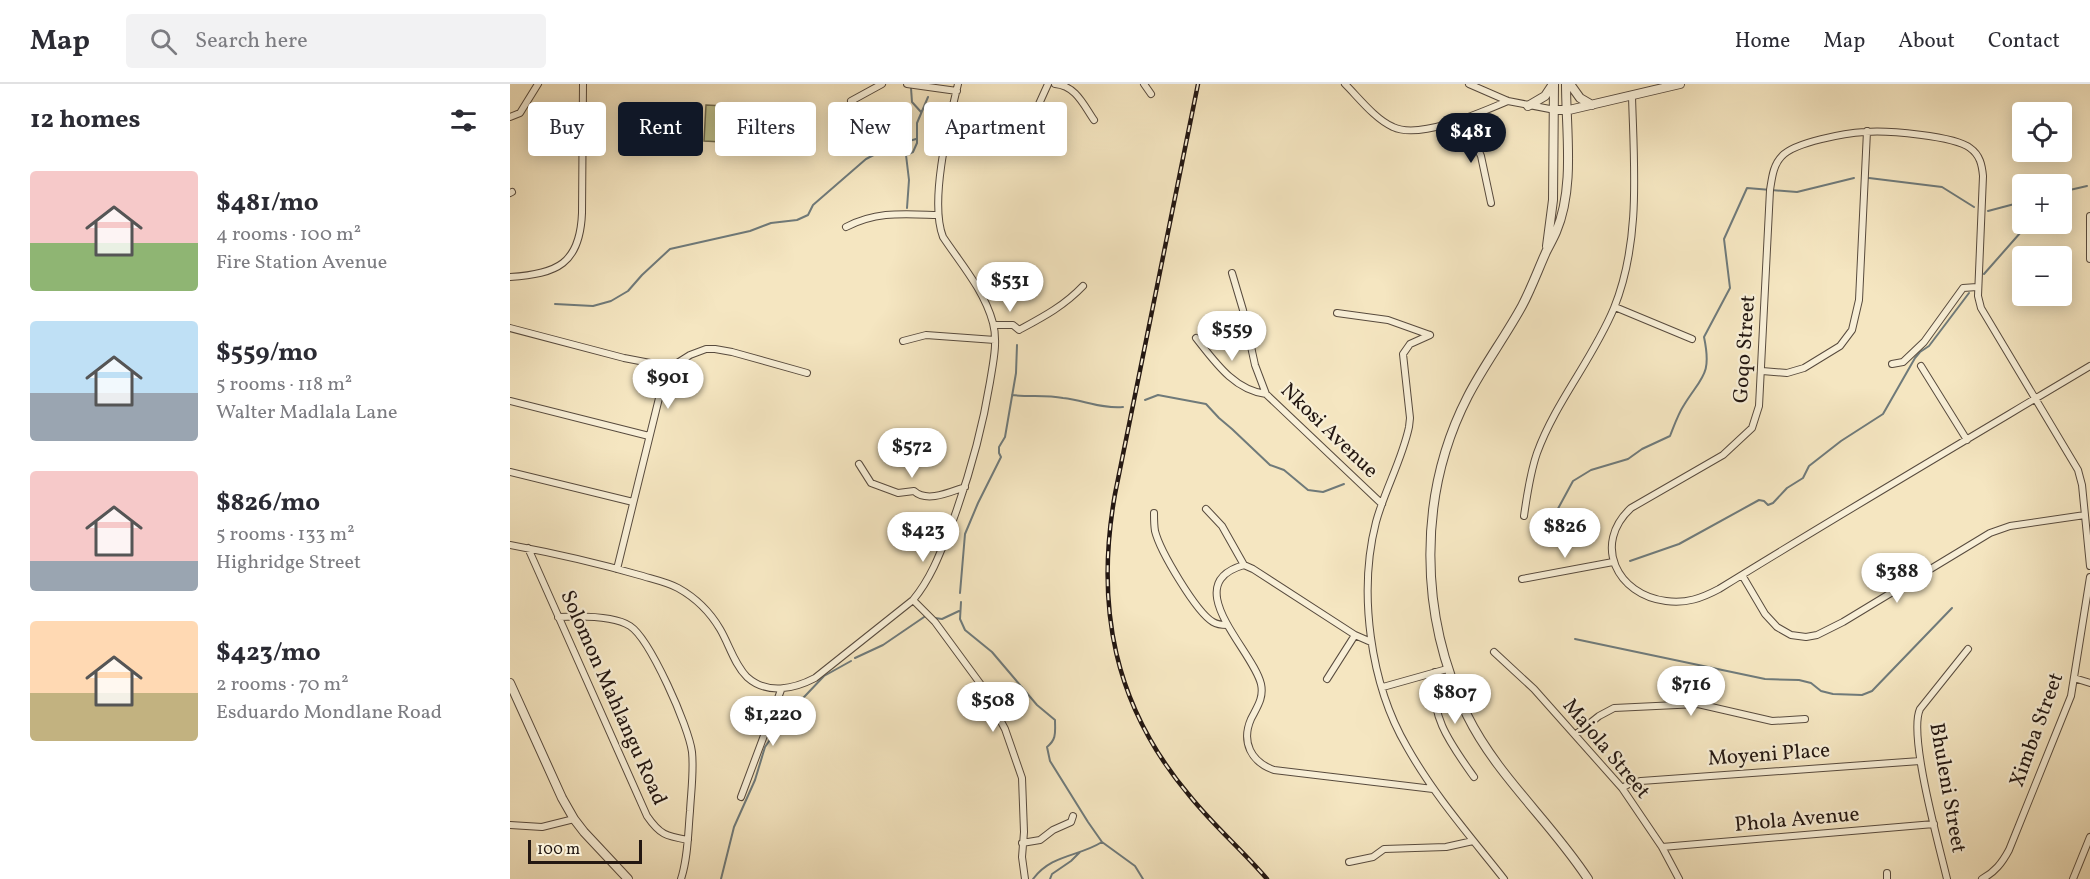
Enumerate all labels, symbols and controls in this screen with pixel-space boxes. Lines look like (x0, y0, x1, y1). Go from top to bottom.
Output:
search box (126, 14, 546, 68)
text: Map (30, 22, 90, 61)
icon: search (147, 25, 180, 58)
text: Search here (195, 26, 308, 57)
text: Home (1735, 27, 1790, 56)
text: Map (1823, 27, 1865, 56)
text: About (1898, 27, 1955, 56)
text: Contact (1988, 27, 2060, 56)
text: 12 homes (30, 102, 141, 138)
chip: Buy (528, 102, 606, 156)
chip: Rent (618, 102, 703, 156)
chip: Filters (715, 102, 816, 156)
chip: New (828, 102, 912, 156)
chip: Apartment (924, 102, 1067, 156)
map controls (2012, 102, 2072, 306)
button: locate (2012, 102, 2072, 162)
icon: filters (447, 104, 480, 137)
pin: $481 (1435, 113, 1507, 164)
text: $481 (1450, 118, 1492, 146)
button: + (2012, 174, 2072, 234)
text: $481/mo (216, 185, 319, 221)
icon: home (78, 195, 150, 267)
text: 4 rooms · 100 m² (216, 221, 361, 249)
button: − (2012, 246, 2072, 306)
text: Fire Station Avenue (216, 249, 387, 277)
pin: $531 (974, 262, 1046, 313)
text: $531 (990, 267, 1030, 295)
street label: Goqo Street (1727, 294, 1763, 404)
pin: $559 (1196, 311, 1268, 362)
text: $559 (1211, 316, 1253, 344)
text: $559/mo (216, 335, 318, 371)
icon: home (78, 345, 150, 417)
pin: $901 (632, 359, 704, 410)
text: $901 (647, 364, 689, 392)
text: 5 rooms · 118 m² (216, 371, 352, 399)
street label: Nkosi Avenue (1274, 377, 1384, 485)
text: Walter Madlala Lane (216, 399, 398, 427)
pin: $572 (876, 428, 948, 479)
text: $572 (892, 433, 932, 461)
text: $826/mo (216, 485, 320, 521)
icon: home (78, 495, 150, 567)
pin: $826 (1529, 508, 1601, 559)
pin: $423 (887, 512, 959, 563)
text: $826 (1543, 513, 1587, 541)
text: $423 (901, 517, 945, 545)
text: 5 rooms · 133 m² (216, 521, 355, 549)
text: Highridge Street (216, 549, 361, 577)
pin: $388 (1861, 553, 1933, 604)
text: $388 (1875, 558, 1919, 586)
street label: Solomon Mahlangu Road (552, 586, 674, 810)
text: $423/mo (216, 635, 321, 671)
icon: home (78, 645, 150, 717)
pin: $716 (1655, 666, 1727, 717)
street label: Ximba Street (2003, 669, 2071, 791)
text: 2 rooms · 70 m² (216, 671, 349, 699)
text: $716 (1671, 671, 1711, 699)
pin: $807 (1419, 674, 1491, 725)
text: $807 (1433, 679, 1477, 707)
pin: $508 (957, 682, 1029, 733)
text: $508 (971, 687, 1015, 715)
street label: Majola Street (1555, 693, 1657, 805)
pin: $1,220 (724, 696, 822, 747)
text: Esduardo Mondlane Road (216, 699, 442, 727)
text: $1,220 (744, 701, 802, 729)
street label: Bhuleni Street (1921, 721, 1973, 855)
street label: Moyeni Place (1707, 736, 1831, 774)
street label: Phola Avenue (1733, 800, 1861, 840)
scale bar (528, 837, 642, 864)
text: 100 m (537, 839, 580, 861)

